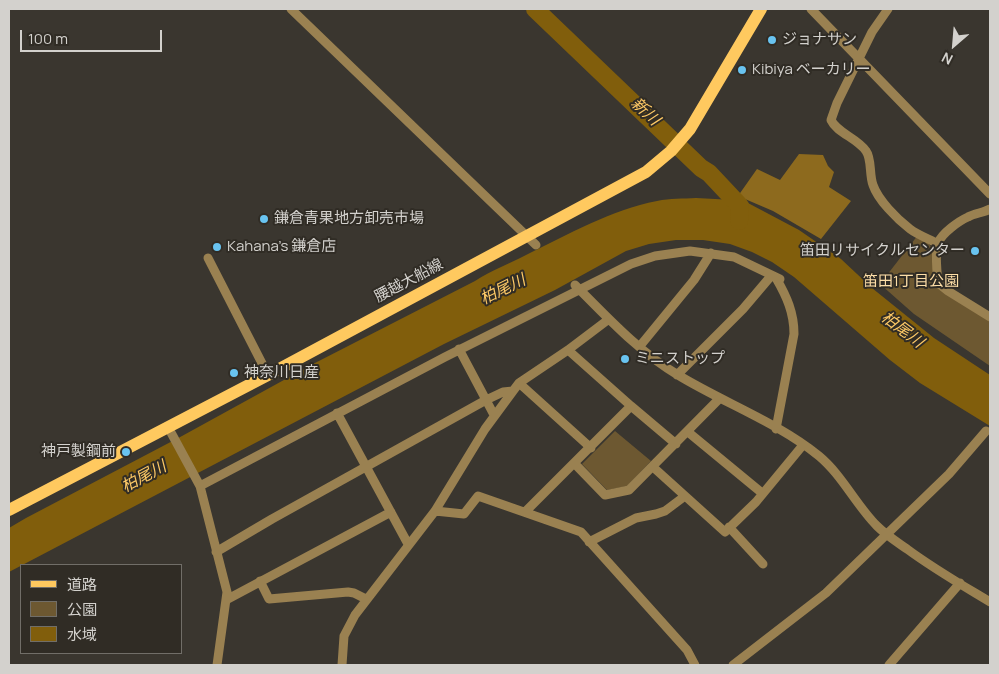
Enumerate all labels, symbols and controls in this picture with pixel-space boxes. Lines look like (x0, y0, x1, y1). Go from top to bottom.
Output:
scale bar (22, 20, 165, 52)
north arrow (929, 20, 979, 70)
text: 100 m (28, 28, 68, 49)
place label: ジョナサン (782, 31, 857, 49)
marker: ジョナサン (766, 34, 778, 46)
text: N (938, 48, 956, 70)
place label: Kibiya ベーカリー (752, 61, 871, 79)
marker: Kibiya ベーカリー (736, 64, 748, 76)
water label: 新川 (627, 94, 663, 130)
place label: 鎌倉青果地方卸売市場 (274, 210, 424, 228)
marker: 鎌倉青果地方卸売市場 (258, 213, 270, 225)
place label: Kahana’s 鎌倉店 (227, 238, 336, 256)
marker: Kahana’s 鎌倉店 (211, 241, 223, 253)
place label: 笛田リサイクルセンター (800, 242, 965, 260)
marker: 笛田リサイクルセンター (969, 245, 981, 257)
street label: 腰越大船線 (372, 255, 446, 307)
water label: 柏尾川 (477, 271, 529, 309)
park label: 笛田1丁目公園 (863, 273, 959, 291)
water label: 柏尾川 (877, 308, 927, 352)
place label: ミニストップ (635, 350, 725, 368)
marker: ミニストップ (619, 353, 631, 365)
place label: 神奈川日産 (244, 364, 319, 382)
marker: 神奈川日産 (228, 367, 240, 379)
place label: 神戸製鋼前 (41, 443, 116, 461)
marker: 神戸製鋼前 (120, 446, 132, 458)
water label: 柏尾川 (118, 457, 170, 497)
legend (20, 564, 182, 654)
text: 道路 (67, 574, 97, 595)
text: 公園 (67, 599, 97, 620)
text: 水域 (67, 624, 97, 645)

